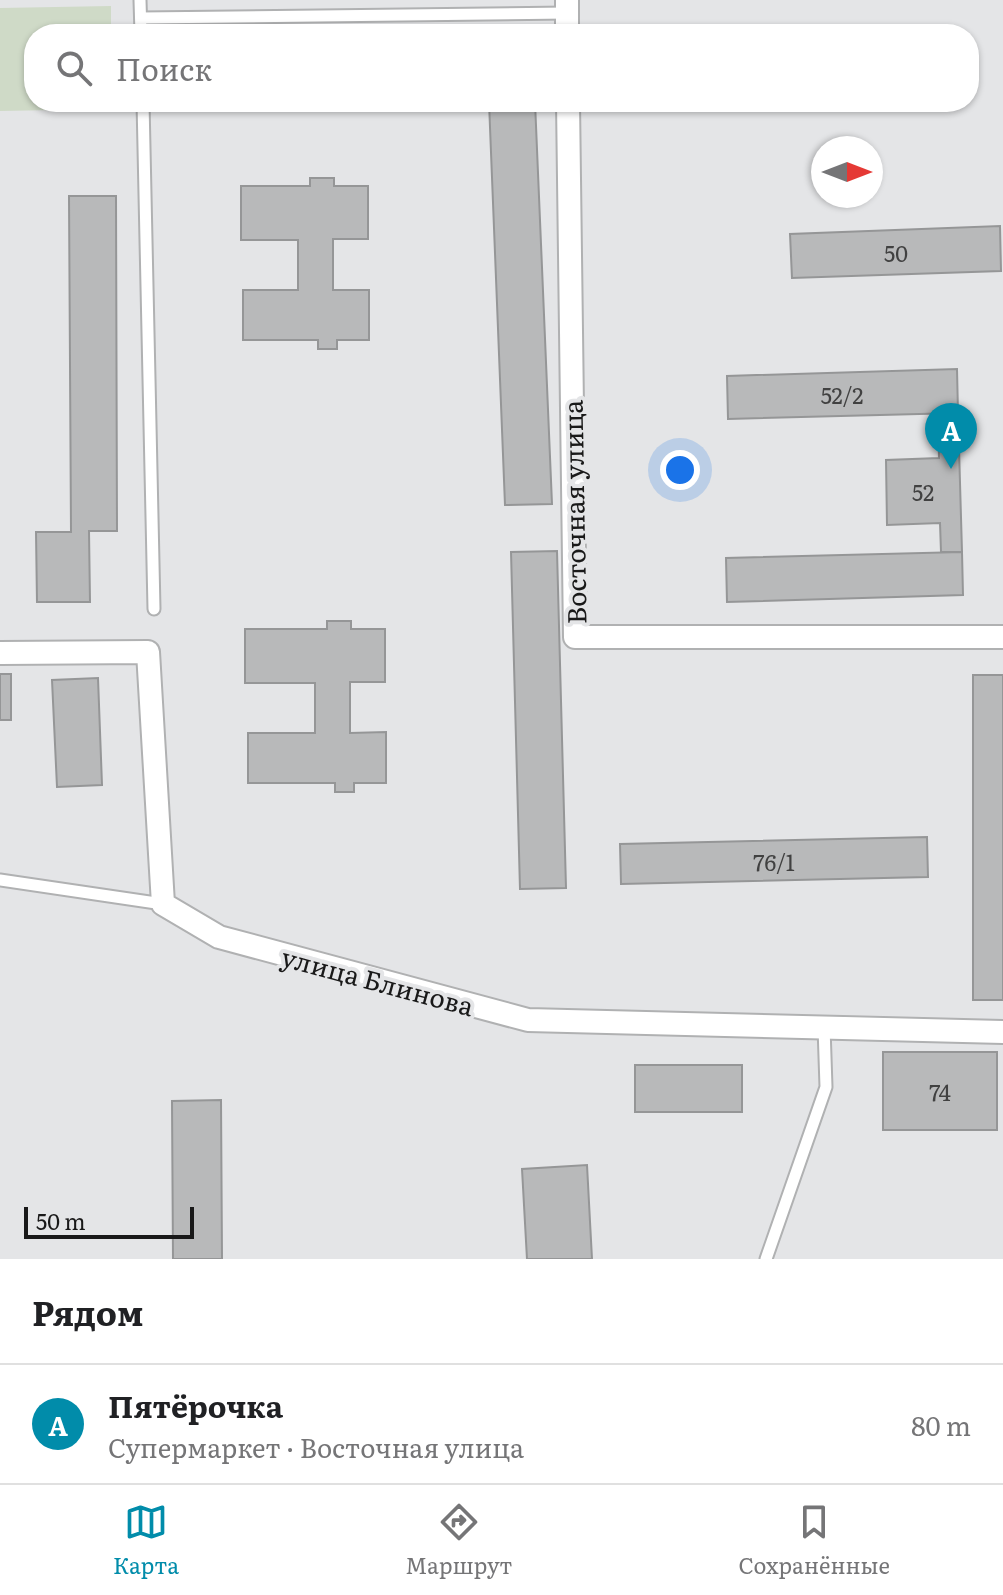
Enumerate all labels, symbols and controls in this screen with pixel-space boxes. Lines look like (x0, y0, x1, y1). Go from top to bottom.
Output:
search box (24, 24, 979, 112)
icon: search (52, 46, 96, 90)
text: Поиск (116, 46, 212, 90)
north arrow (811, 136, 883, 208)
house number: 50 (884, 236, 908, 269)
house number: 52/2 (821, 378, 863, 411)
street label: Восточная улица (552, 400, 594, 624)
pin: A (925, 403, 977, 469)
your location (660, 450, 700, 490)
house number: 52 (912, 475, 934, 508)
house number: 76/1 (753, 845, 795, 878)
street label: улица Блинова (278, 936, 478, 1024)
house number: 74 (929, 1075, 951, 1108)
scale bar (24, 1203, 194, 1239)
text: 50 m (36, 1204, 86, 1237)
text: Рядом (32, 1286, 144, 1336)
text: Пятёрочка (108, 1383, 283, 1427)
text: A (48, 1405, 68, 1444)
text: 80 m (911, 1405, 971, 1444)
text: Супермаркет · Восточная улица (108, 1427, 524, 1466)
tab: Карта (113, 1500, 179, 1581)
tab: Маршрут (405, 1500, 512, 1581)
tab: Сохранённые (738, 1500, 890, 1581)

